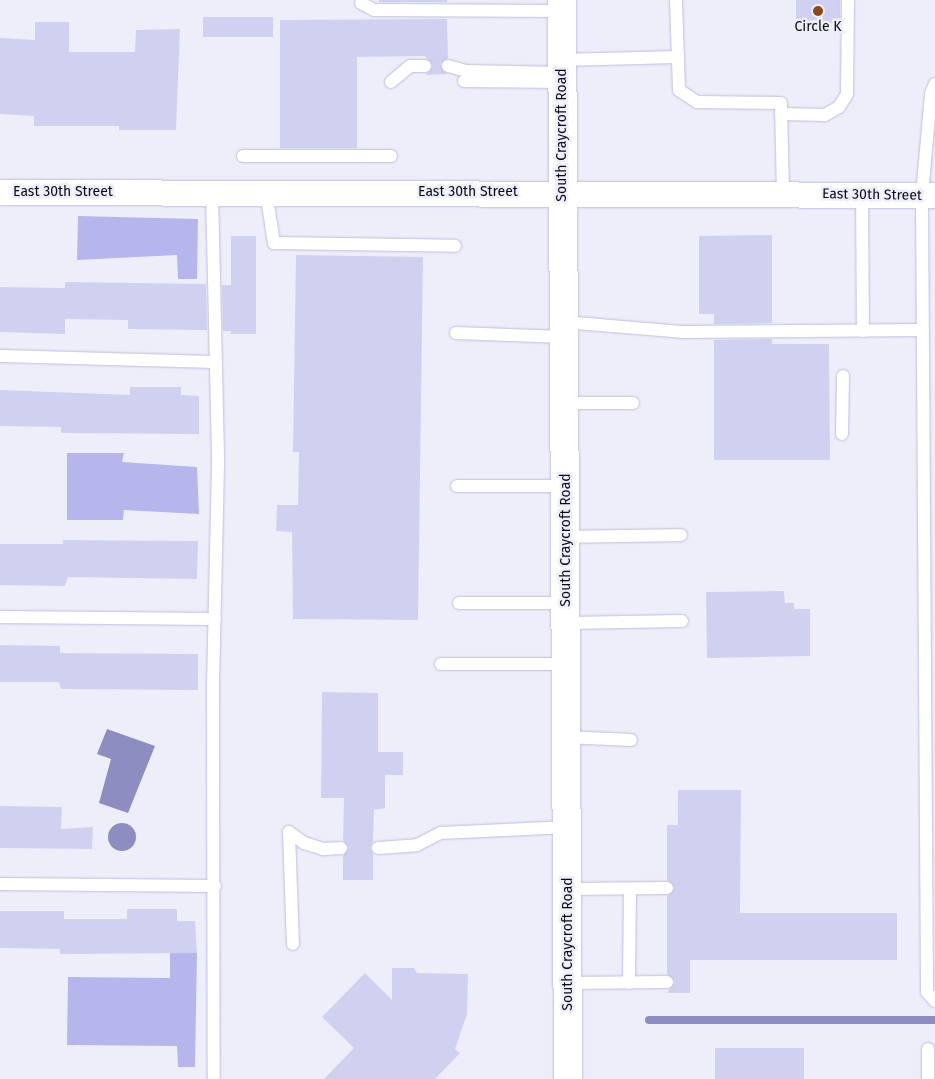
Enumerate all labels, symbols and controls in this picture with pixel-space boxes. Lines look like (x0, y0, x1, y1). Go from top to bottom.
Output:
marker: Circle K (812, 5, 824, 17)
place label: Circle K (794, 19, 842, 35)
street label: South Craycroft Road (554, 68, 570, 202)
street label: East 30th Street (13, 184, 113, 200)
street label: East 30th Street (418, 184, 518, 200)
street label: East 30th Street (822, 186, 922, 204)
street label: South Craycroft Road (558, 473, 574, 607)
street label: South Craycroft Road (560, 877, 576, 1011)

